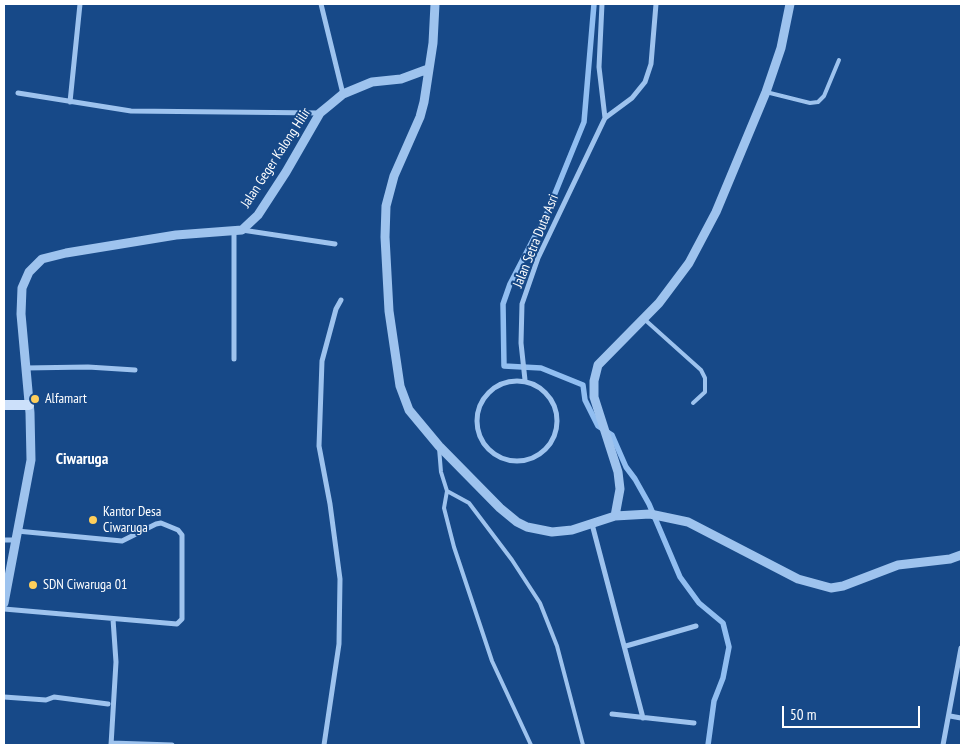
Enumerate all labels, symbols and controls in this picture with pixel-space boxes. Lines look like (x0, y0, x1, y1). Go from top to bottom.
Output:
street label: Jalan Geger Kalong Hilir (238, 105, 314, 211)
street label: Jalan Setra Duta Asri (510, 192, 562, 290)
place label: Alfamart (45, 391, 87, 407)
marker: Alfamart (29, 393, 41, 405)
district label: Ciwaruga (56, 449, 108, 469)
place label: Kantor Desa Ciwaruga (103, 504, 161, 536)
marker: Kantor Desa Ciwaruga (87, 514, 99, 526)
place label: SDN Ciwaruga 01 (43, 577, 127, 593)
marker: SDN Ciwaruga 01 (27, 579, 39, 591)
scale bar (785, 696, 922, 728)
text: 50 m (790, 705, 816, 724)

